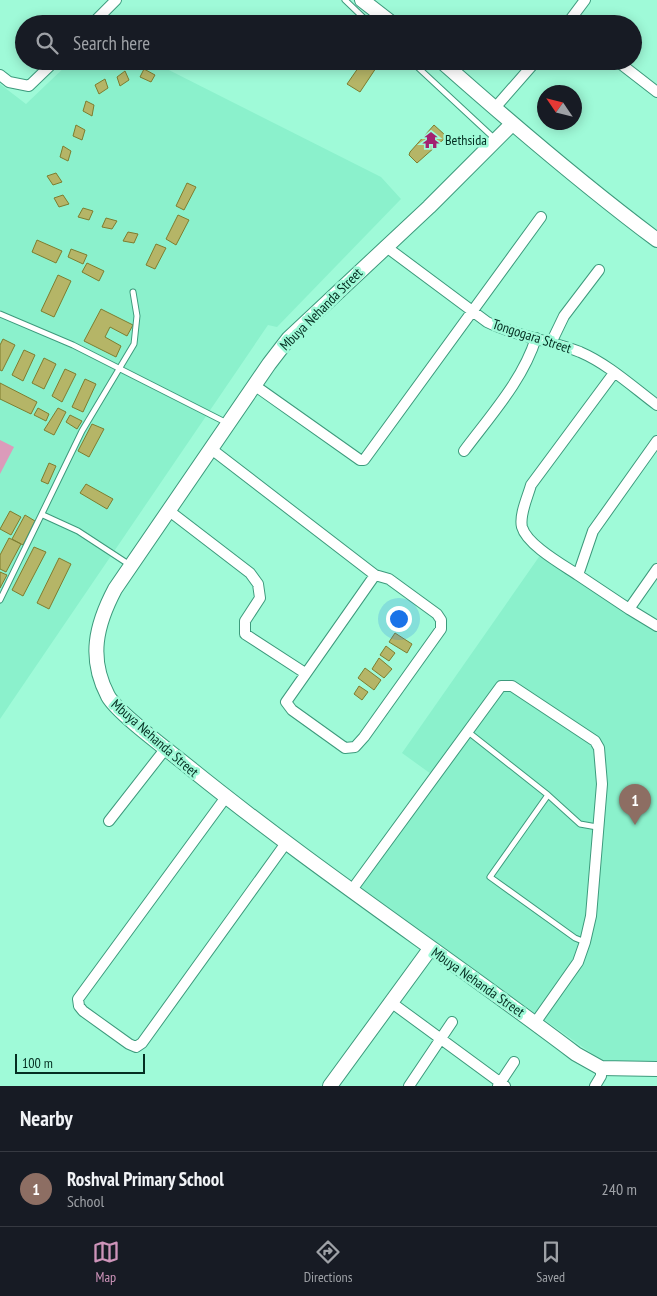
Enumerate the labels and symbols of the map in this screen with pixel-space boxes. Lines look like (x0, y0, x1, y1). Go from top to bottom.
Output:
north arrow (537, 85, 582, 130)
temple icon: Bethsida (421, 130, 441, 150)
place label: Bethsida (445, 131, 487, 149)
street label: Mbuya Nehanda Street (276, 264, 366, 354)
street label: Tongogara Street (490, 315, 574, 357)
your location (386, 606, 412, 632)
street label: Mbuya Nehanda Street (108, 695, 202, 781)
pin: 1 (619, 784, 651, 825)
street label: Mbuya Nehanda Street (428, 943, 528, 1021)
scale bar (15, 1051, 145, 1074)

